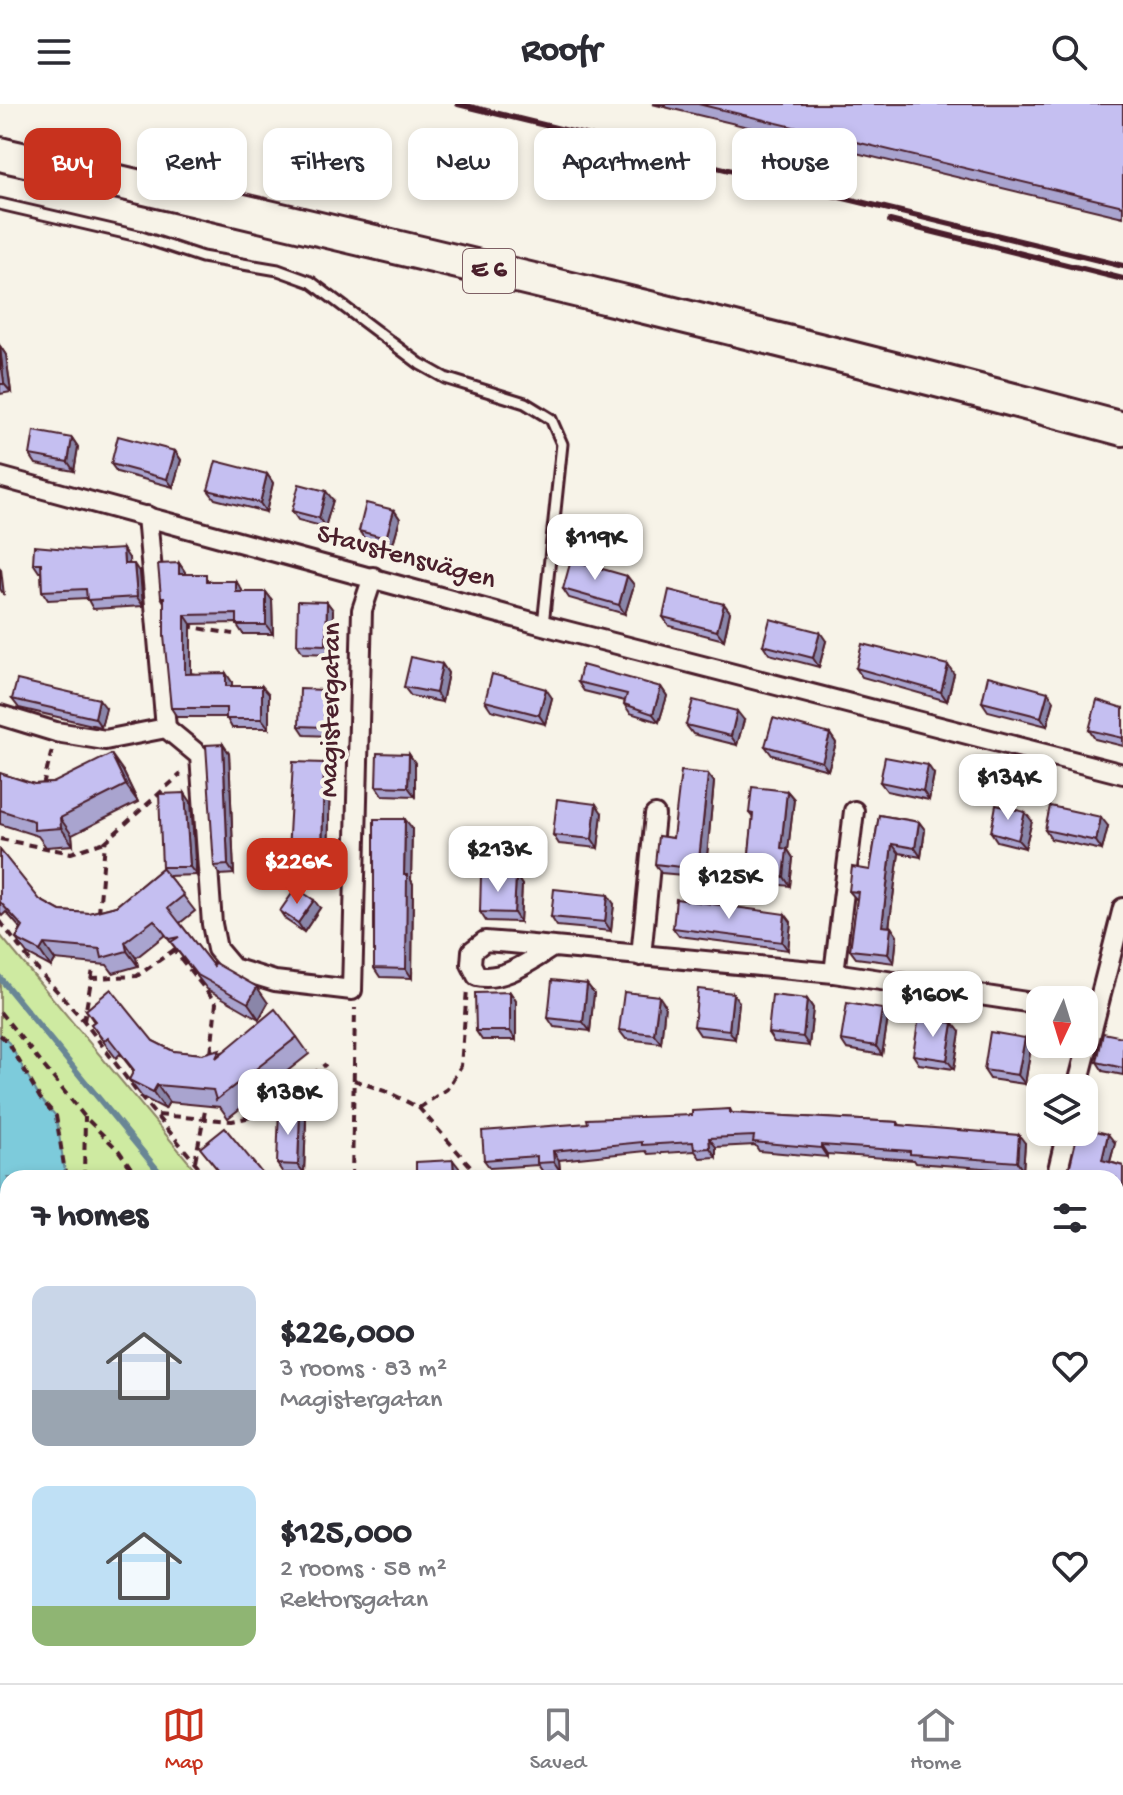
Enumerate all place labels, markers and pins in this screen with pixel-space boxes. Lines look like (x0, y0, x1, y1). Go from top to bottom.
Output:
pin: $119K (539, 514, 651, 582)
pin: $134K (952, 754, 1064, 822)
pin: $213K (442, 826, 554, 894)
pin: $226K (241, 838, 353, 906)
pin: $125K (673, 853, 785, 921)
pin: $160K (877, 971, 989, 1039)
pin: $138K (232, 1069, 344, 1137)

